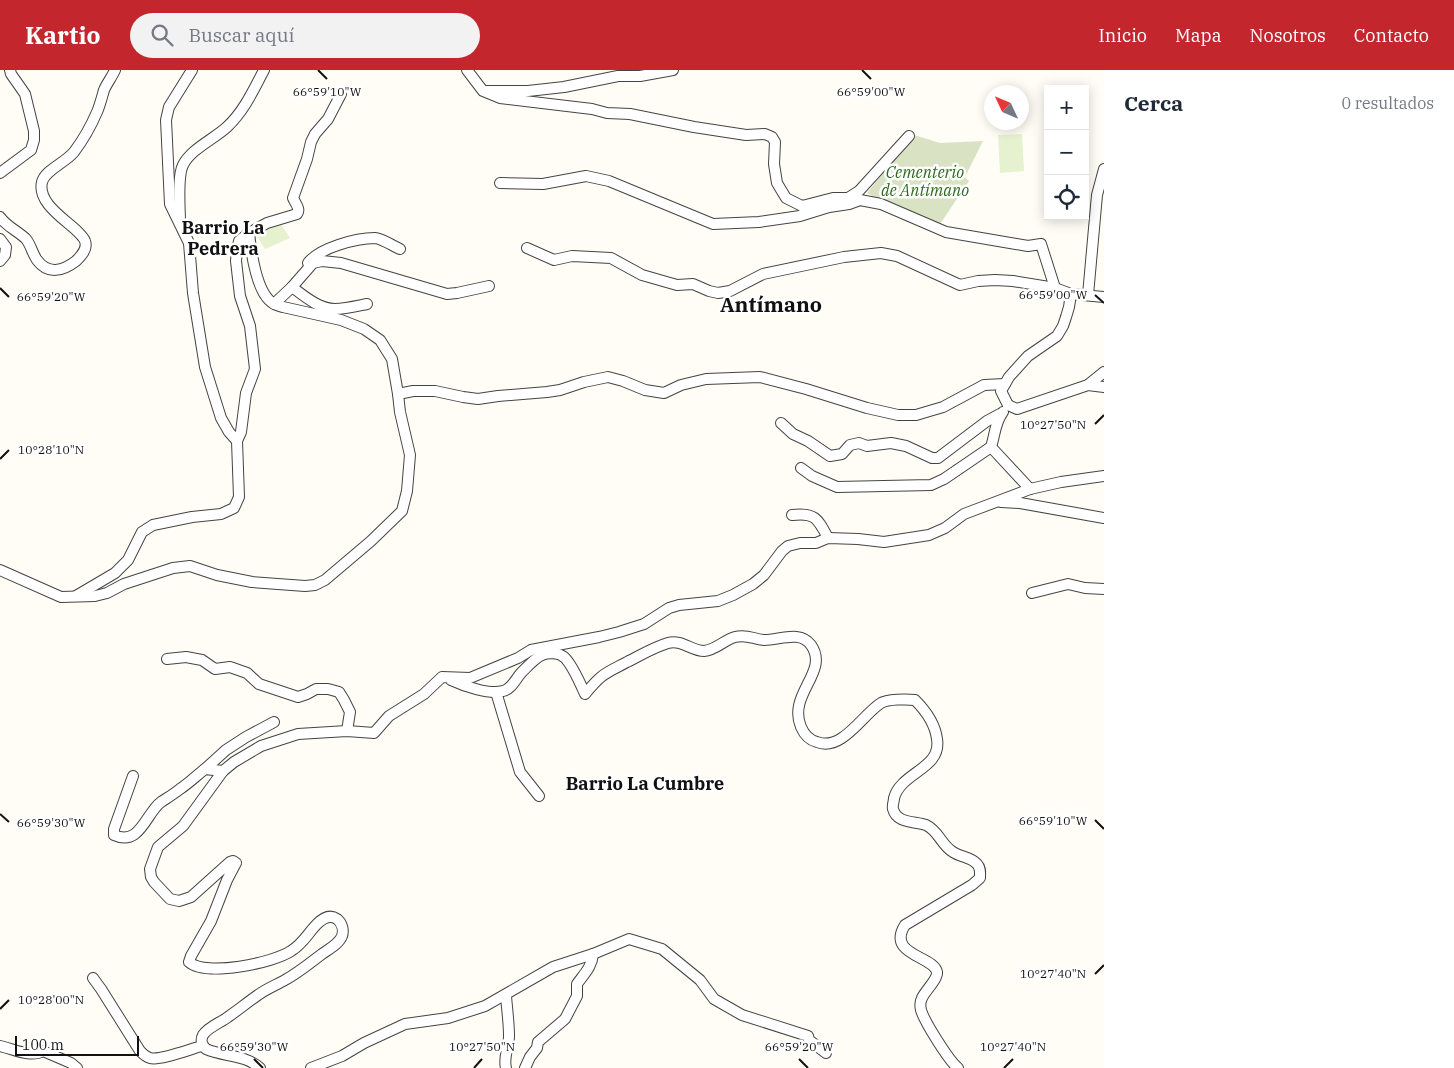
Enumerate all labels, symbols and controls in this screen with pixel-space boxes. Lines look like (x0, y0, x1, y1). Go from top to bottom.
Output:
search box (130, 13, 480, 58)
text: Kartio (25, 19, 100, 51)
icon: search (148, 21, 176, 49)
text: Buscar aquí (188, 23, 294, 47)
text: Inicio (1099, 24, 1147, 47)
text: Mapa (1175, 24, 1222, 47)
text: Nosotros (1250, 24, 1326, 47)
text: Contacto (1354, 24, 1429, 47)
text: 66°59'10"W (293, 84, 362, 99)
text: 66°59'00"W (837, 84, 906, 99)
north arrow (984, 85, 1029, 130)
map controls (1044, 85, 1089, 220)
button: + (1044, 85, 1089, 130)
text: Cerca (1124, 89, 1183, 117)
text: 0 resultados (1342, 93, 1434, 113)
button: − (1044, 130, 1089, 175)
park label: Cementerio de Antímano (881, 162, 969, 200)
button: locate (1044, 175, 1089, 220)
district label: Barrio La Pedrera (182, 216, 265, 260)
text: 66°59'00"W (1019, 287, 1088, 302)
text: 66°59'20"W (17, 289, 86, 304)
district label: Antímano (720, 290, 822, 318)
text: 10°27'50"N (1020, 417, 1086, 432)
text: 10°28'10"N (18, 442, 84, 457)
district label: Barrio La Cumbre (566, 772, 724, 795)
text: 66°59'10"W (1019, 813, 1088, 828)
text: 66°59'30"W (17, 815, 86, 830)
text: 10°27'40"N (1020, 966, 1086, 981)
text: 10°28'00"N (18, 992, 84, 1007)
scale bar (15, 1033, 139, 1056)
text: 100 m (22, 1036, 64, 1054)
text: 66°59'30"W (220, 1039, 289, 1054)
text: 10°27'50"N (449, 1039, 515, 1054)
text: 66°59'20"W (765, 1039, 834, 1054)
text: 10°27'40"N (980, 1039, 1046, 1054)

